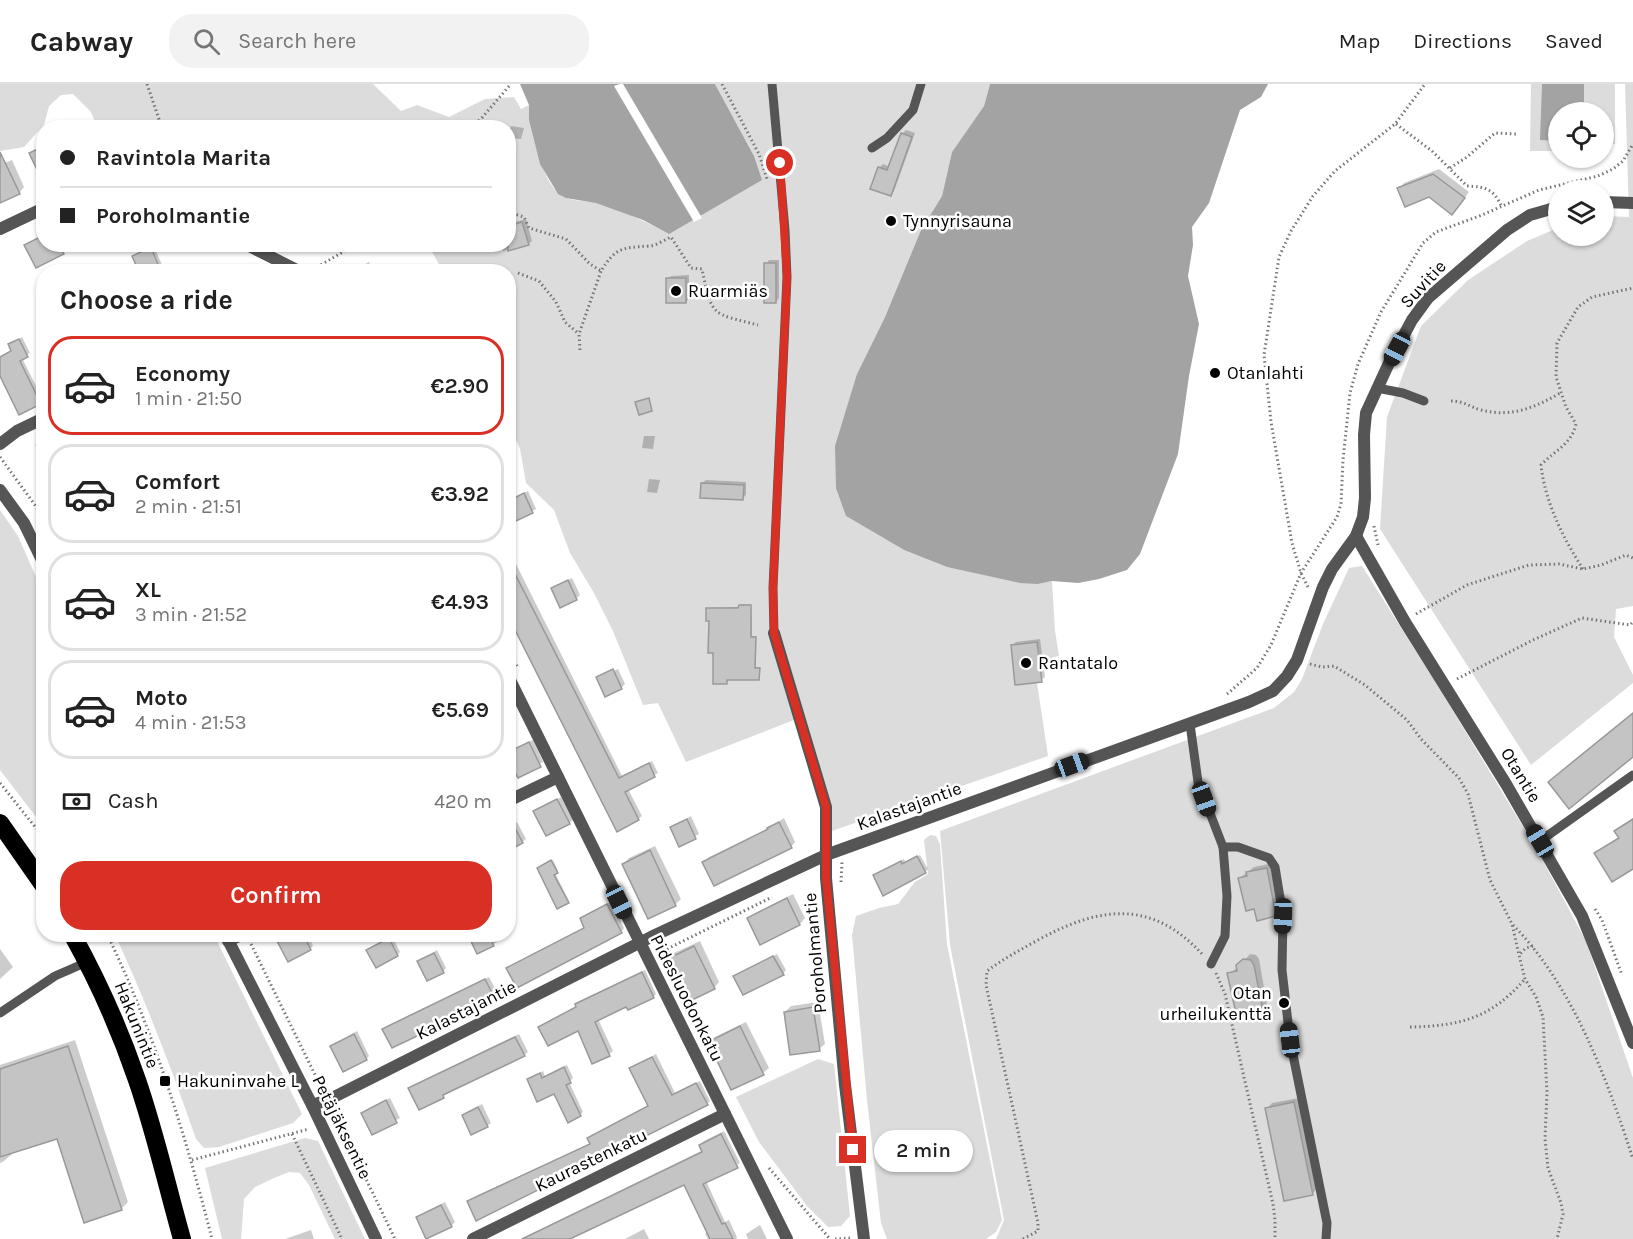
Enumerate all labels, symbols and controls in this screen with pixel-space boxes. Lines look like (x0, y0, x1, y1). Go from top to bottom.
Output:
search box (169, 14, 589, 68)
text: Cabway (30, 25, 133, 58)
icon: search (190, 25, 223, 58)
text: Search here (238, 28, 356, 54)
text: Map (1339, 29, 1380, 53)
text: Directions (1413, 29, 1512, 53)
text: Saved (1545, 29, 1603, 53)
map controls (1548, 102, 1614, 246)
button: locate (1548, 102, 1614, 168)
text: Ravintola Marita (96, 145, 271, 171)
route start (766, 149, 793, 176)
button: layers (1548, 180, 1614, 246)
text: Poroholmantie (96, 203, 250, 229)
place label: Tynnyrisauna (903, 210, 1012, 232)
marker: Tynnyrisauna (884, 214, 898, 228)
street label: Suvitie (1395, 255, 1451, 313)
place label: Ruarmiäs (688, 280, 768, 302)
text: Choose a ride (60, 284, 233, 316)
marker: Ruarmiäs (669, 284, 683, 298)
car (1381, 329, 1413, 369)
icon: car (63, 359, 117, 413)
text: Economy (135, 361, 230, 387)
place label: Otanlahti (1227, 362, 1304, 384)
marker: Otanlahti (1208, 366, 1222, 380)
text: €2.90 (431, 373, 489, 399)
text: 1 min · 21:50 (135, 387, 242, 410)
icon: car (63, 467, 117, 521)
text: Comfort (135, 469, 220, 495)
text: €3.92 (431, 481, 489, 507)
text: 2 min · 21:51 (135, 495, 242, 518)
icon: car (63, 575, 117, 629)
text: XL (135, 577, 161, 603)
text: €4.93 (431, 589, 489, 615)
text: 3 min · 21:52 (135, 603, 247, 626)
place label: Rantatalo (1038, 652, 1118, 674)
marker: Rantatalo (1019, 656, 1033, 670)
icon: car (63, 683, 117, 737)
text: Moto (135, 685, 188, 711)
text: €5.69 (432, 697, 489, 723)
text: 4 min · 21:53 (135, 711, 247, 734)
street label: Otantie (1496, 743, 1546, 807)
car (1052, 750, 1092, 780)
street label: Kalastajantie (854, 777, 964, 835)
car (1189, 779, 1219, 819)
icon: cash (60, 785, 93, 818)
text: Cash (108, 788, 158, 814)
text: 420 m (434, 790, 492, 813)
car (1523, 821, 1557, 861)
button: Confirm (60, 861, 492, 930)
car (603, 882, 635, 922)
street label: Poroholmantie (799, 892, 831, 1014)
car (1273, 898, 1293, 934)
street label: Pidesluodonkatu (646, 931, 728, 1065)
street label: Kalastajantie (412, 975, 520, 1045)
street label: Hakunintie (110, 978, 164, 1072)
place label: Otan urheilukenttä (1159, 982, 1272, 1025)
marker: Otan urheilukenttä (1277, 996, 1291, 1010)
car (1279, 1021, 1301, 1059)
place label: Hakuninvahe L (177, 1070, 299, 1092)
street label: Petäjäksentie (307, 1072, 377, 1182)
marker: Hakuninvahe L (158, 1074, 172, 1088)
street label: Kaurastenkatu (531, 1123, 651, 1197)
callout: 2 min (874, 1129, 973, 1171)
route end (839, 1136, 866, 1163)
text: 2 min (896, 1139, 951, 1162)

